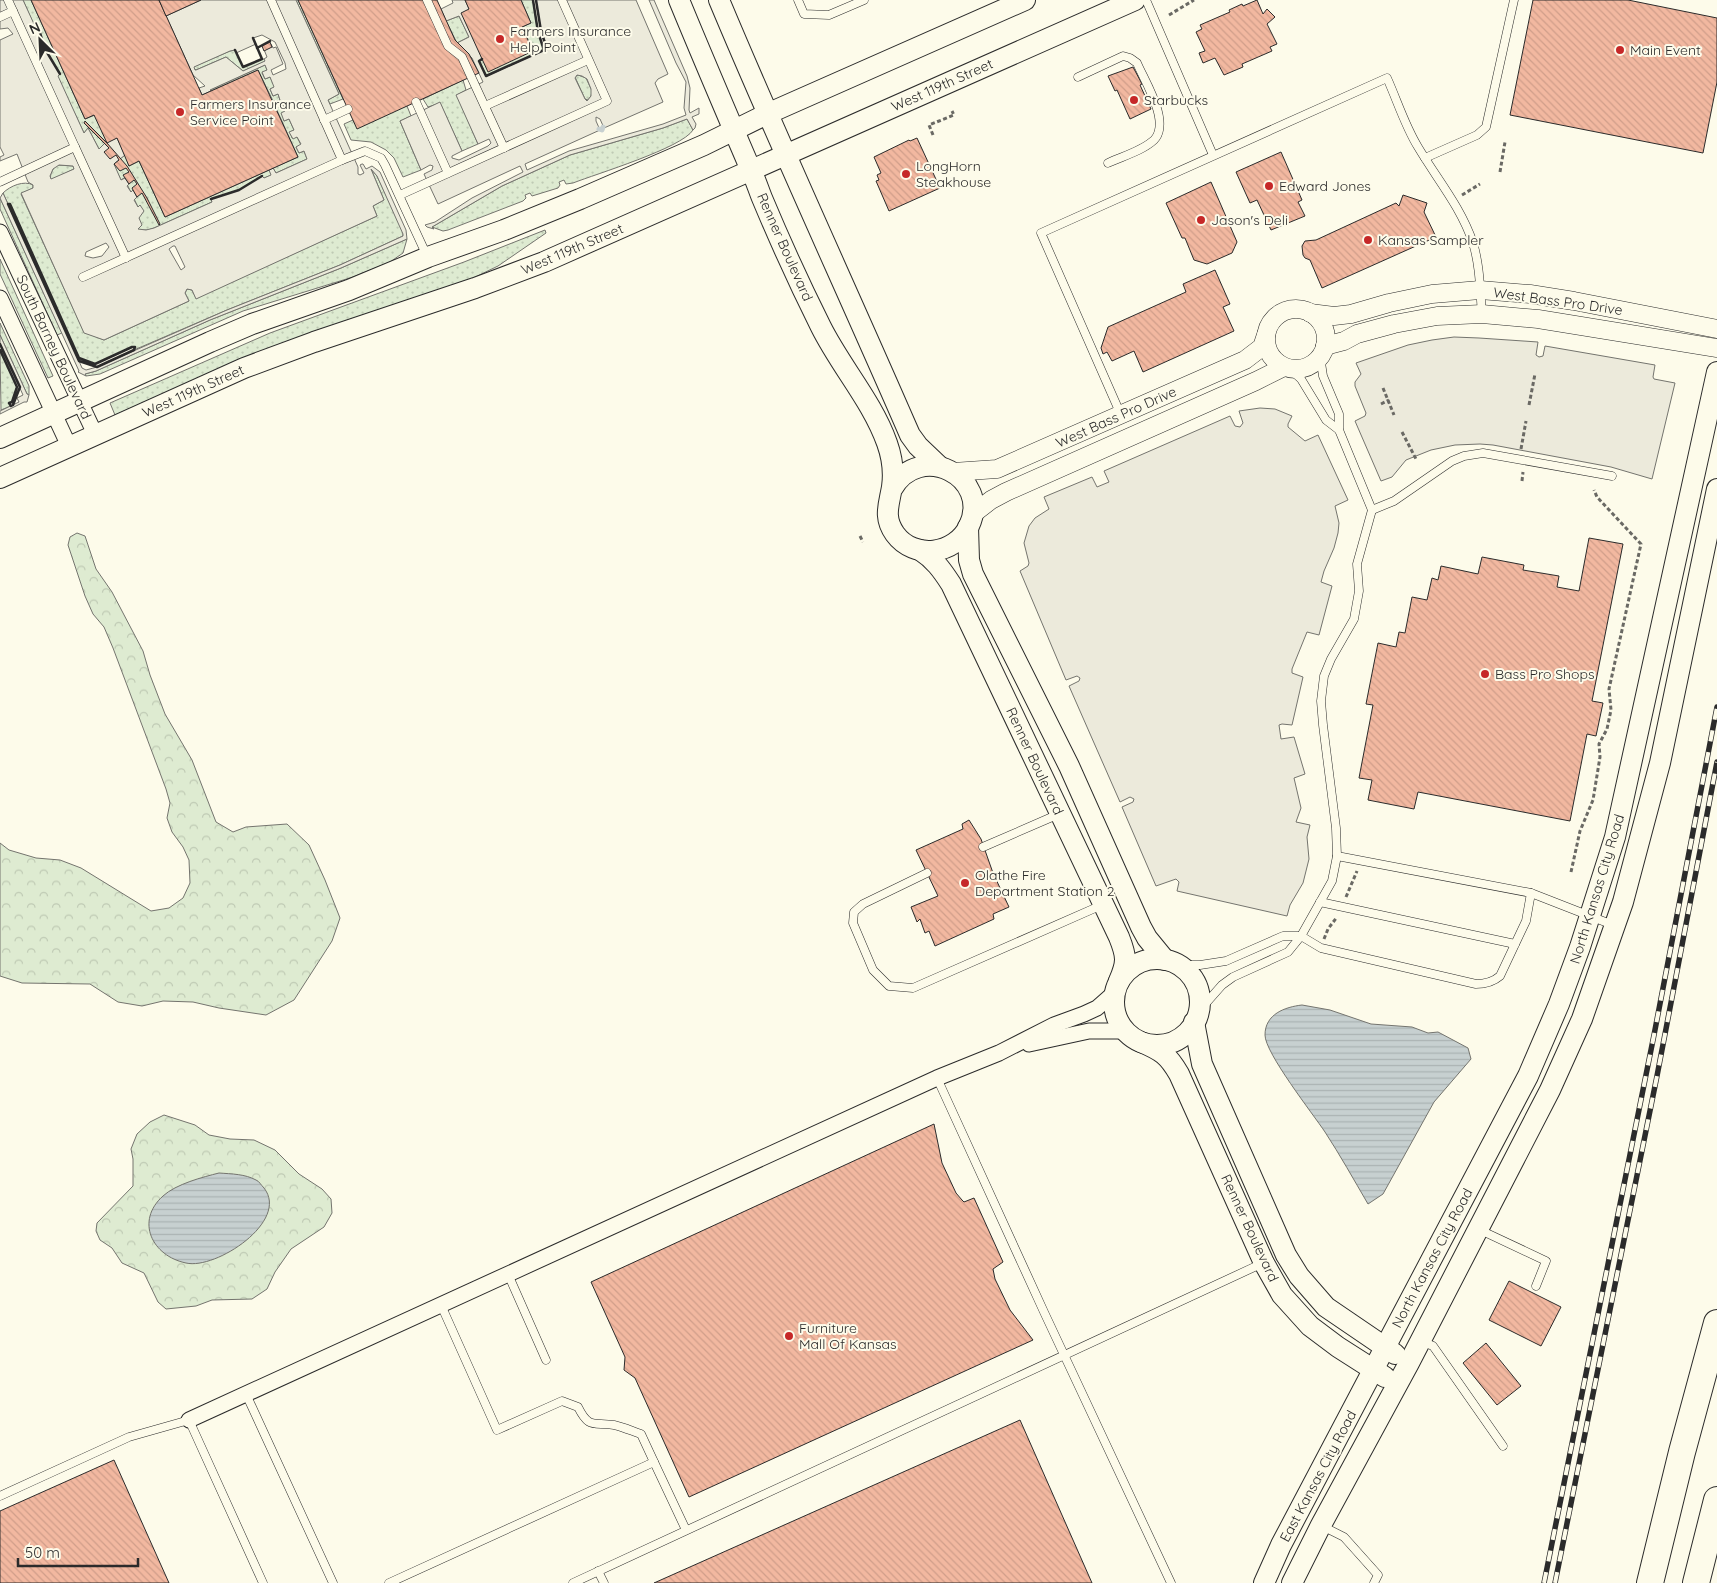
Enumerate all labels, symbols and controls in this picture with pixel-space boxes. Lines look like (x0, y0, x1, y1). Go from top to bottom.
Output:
north arrow (15, 15, 65, 65)
text: N (26, 18, 43, 38)
place label: Farmers Insurance Help Point (510, 22, 631, 56)
marker: Farmers Insurance Help Point (494, 33, 506, 45)
place label: Main Event (1630, 41, 1701, 59)
marker: Main Event (1614, 44, 1626, 56)
street label: West 119th Street (888, 54, 996, 115)
place label: Starbucks (1144, 91, 1208, 109)
marker: Starbucks (1128, 94, 1140, 106)
place label: Farmers Insurance Service Point (190, 95, 311, 129)
marker: Farmers Insurance Service Point (174, 106, 186, 118)
place label: LongHorn Steakhouse (916, 157, 991, 191)
marker: LongHorn Steakhouse (900, 168, 912, 180)
place label: Edward Jones (1279, 177, 1371, 195)
marker: Edward Jones (1263, 180, 1275, 192)
street label: Renner Boulevard (753, 190, 817, 304)
place label: Jason's Deli (1211, 211, 1288, 229)
marker: Jason's Deli (1195, 214, 1207, 226)
street label: West 119th Street (518, 219, 626, 279)
place label: Kansas Sampler (1378, 231, 1484, 249)
marker: Kansas Sampler (1362, 234, 1374, 246)
street label: South Barney Boulevard (13, 272, 95, 422)
street label: West Bass Pro Drive (1492, 283, 1624, 319)
street label: West 119th Street (139, 360, 247, 421)
street label: West Bass Pro Drive (1053, 382, 1179, 452)
place label: Bass Pro Shops (1495, 665, 1595, 683)
marker: Bass Pro Shops (1479, 668, 1491, 680)
street label: Renner Boulevard (1002, 704, 1068, 818)
street label: North Kansas City Road (1566, 812, 1628, 966)
place label: Olathe Fire Department Station 2 (975, 866, 1115, 900)
marker: Olathe Fire Department Station 2 (959, 877, 971, 889)
street label: Renner Boulevard (1217, 1171, 1283, 1285)
street label: North Kansas City Road (1388, 1185, 1476, 1331)
place label: Furniture Mall Of Kansas (799, 1319, 897, 1353)
marker: Furniture Mall Of Kansas (783, 1330, 795, 1342)
street label: East Kansas City Road (1276, 1407, 1360, 1545)
scale bar (18, 1536, 138, 1568)
text: 50 m (25, 1543, 60, 1562)

